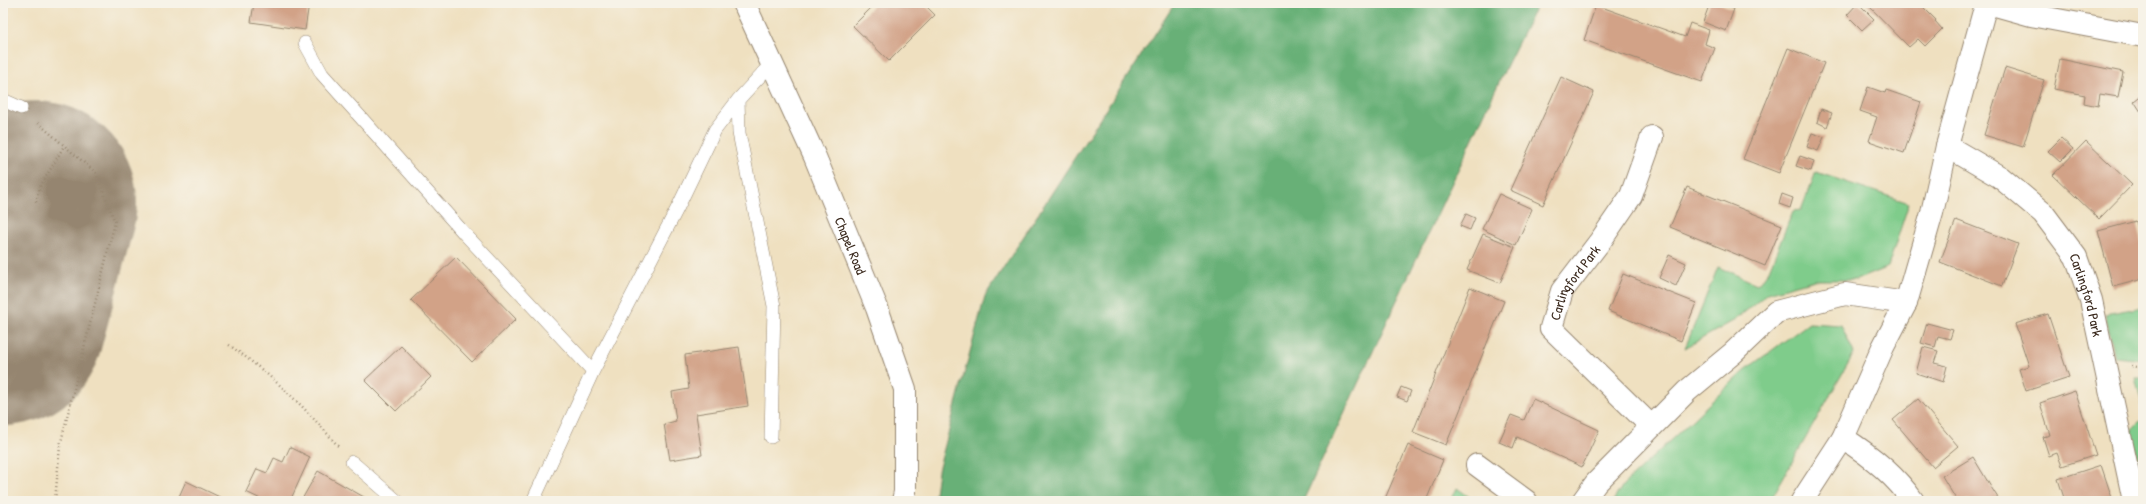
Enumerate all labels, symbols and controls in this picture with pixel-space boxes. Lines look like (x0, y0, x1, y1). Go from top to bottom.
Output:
street label: Chapel Road (831, 214, 872, 277)
street label: Carlingford Park (1544, 240, 1604, 322)
street label: Carlingford Park (2066, 250, 2108, 338)

